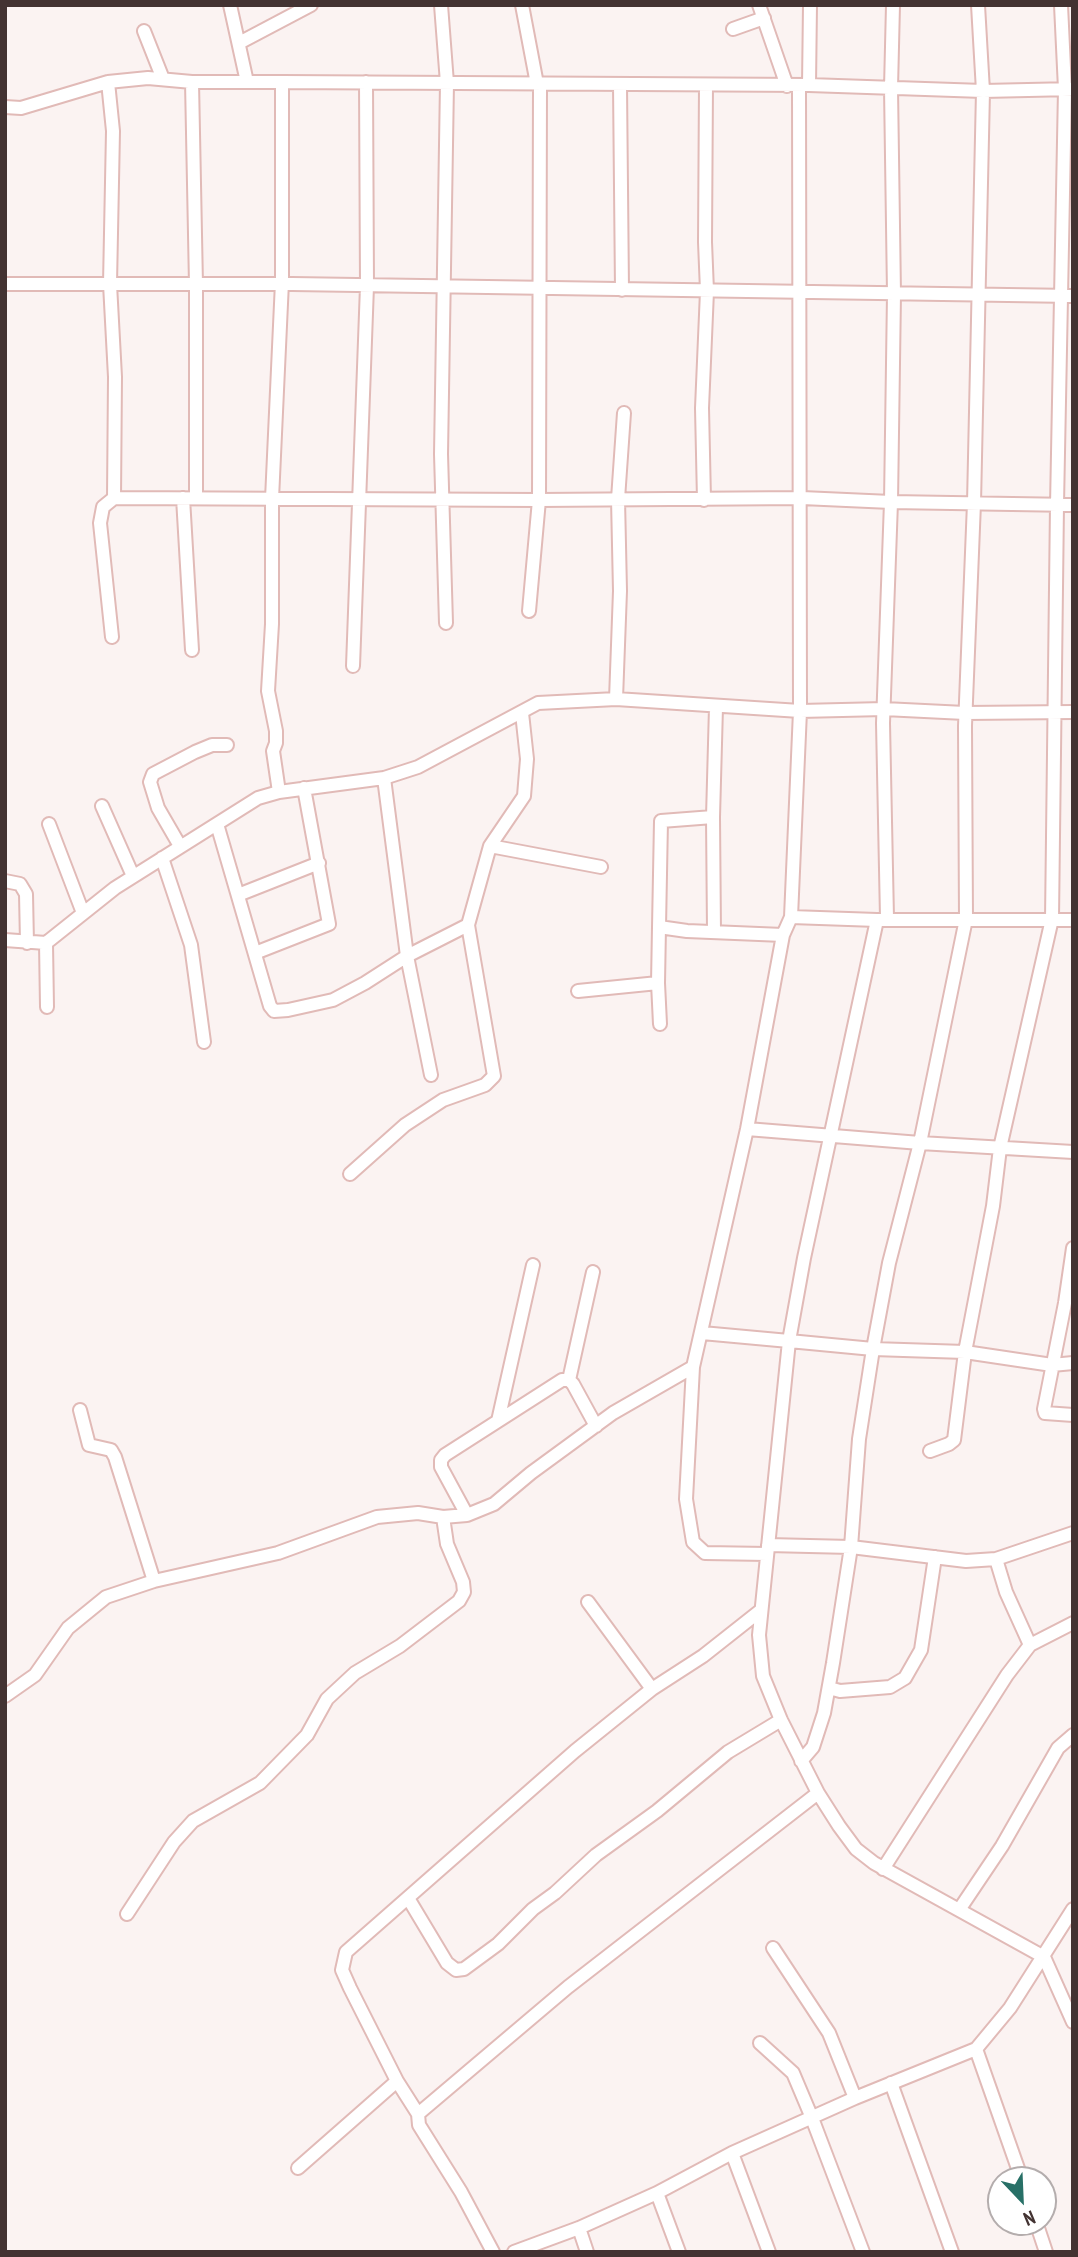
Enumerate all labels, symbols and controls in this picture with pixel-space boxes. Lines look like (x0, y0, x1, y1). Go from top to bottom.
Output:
north arrow (987, 2166, 1057, 2236)
text: N (1020, 2205, 1039, 2232)

